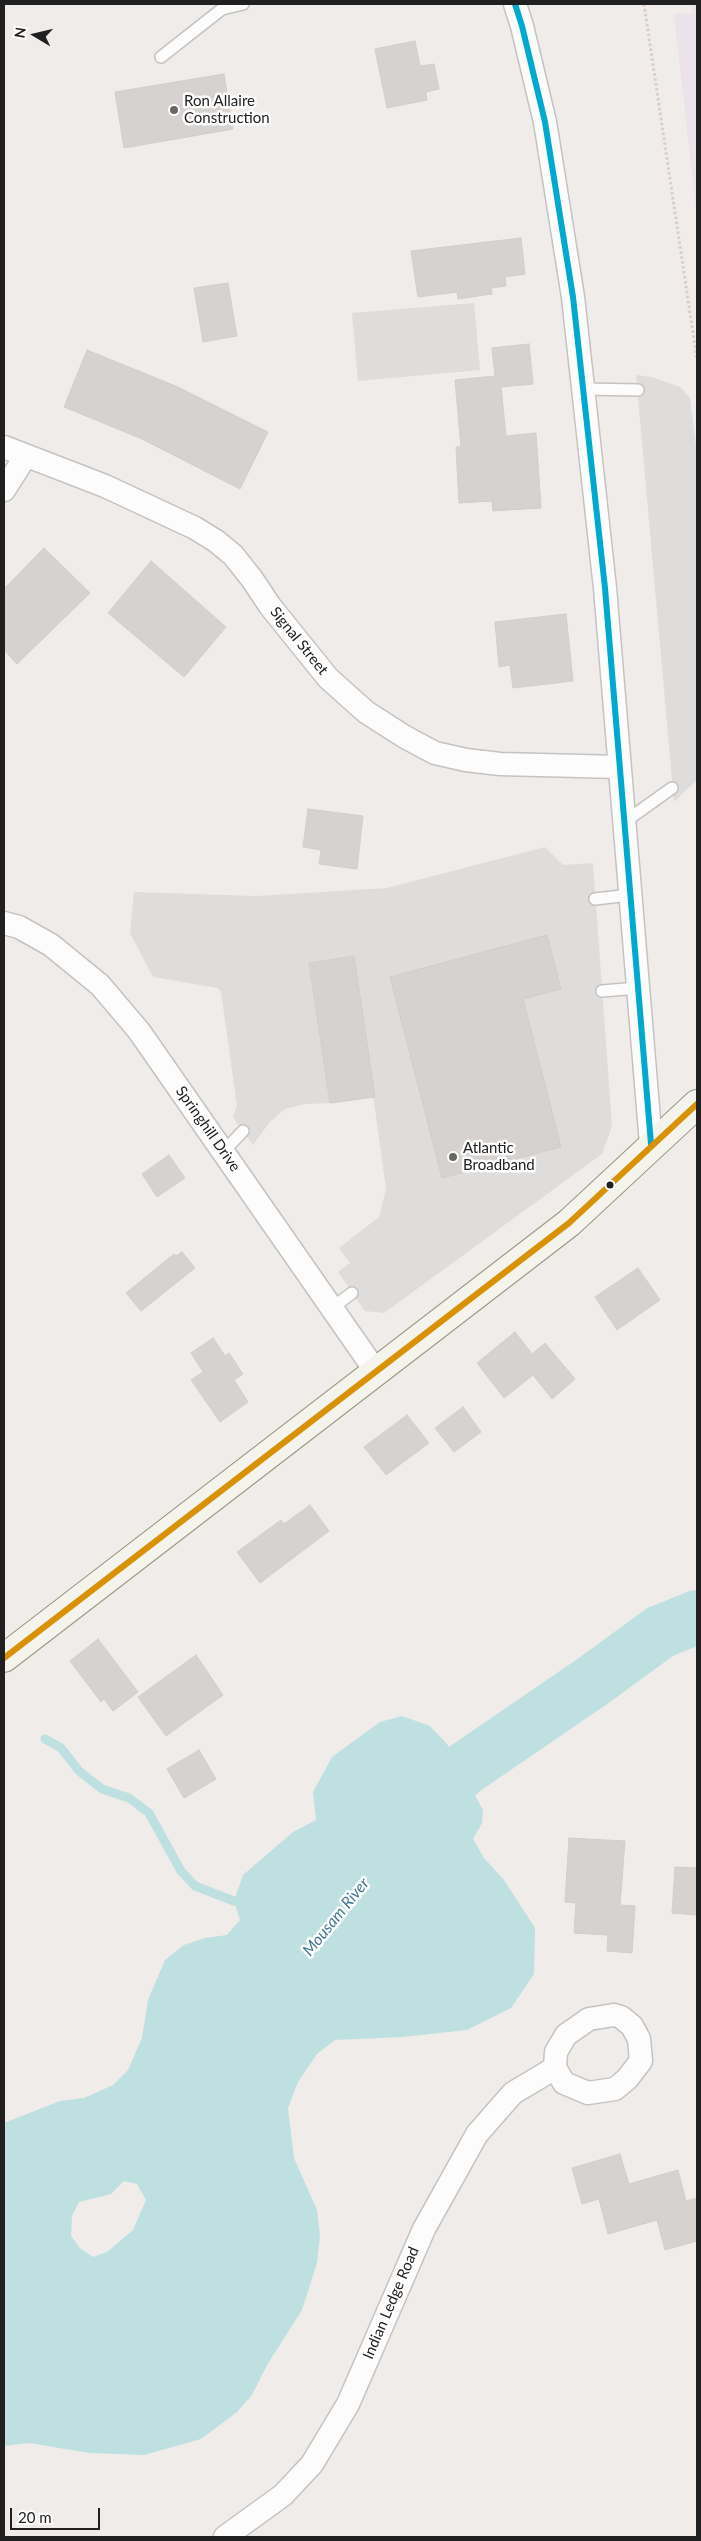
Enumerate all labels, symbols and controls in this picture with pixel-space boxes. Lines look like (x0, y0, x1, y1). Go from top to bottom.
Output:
north arrow (10, 10, 60, 60)
text: N (10, 26, 29, 39)
place label: Ron Allaire Construction (184, 92, 270, 127)
marker: Ron Allaire Construction (168, 104, 180, 116)
street label: Signal Street (266, 603, 332, 679)
street label: Springhill Drive (172, 1083, 244, 1175)
place label: Atlantic Broadband (463, 1139, 535, 1174)
marker: Atlantic Broadband (447, 1151, 459, 1163)
unlabelled marker (605, 1180, 615, 1190)
water label: Mousam River (299, 1874, 373, 1960)
street label: Indian Ledge Road (359, 2244, 423, 2362)
scale bar (12, 2498, 102, 2530)
text: 20 m (18, 2508, 52, 2526)

